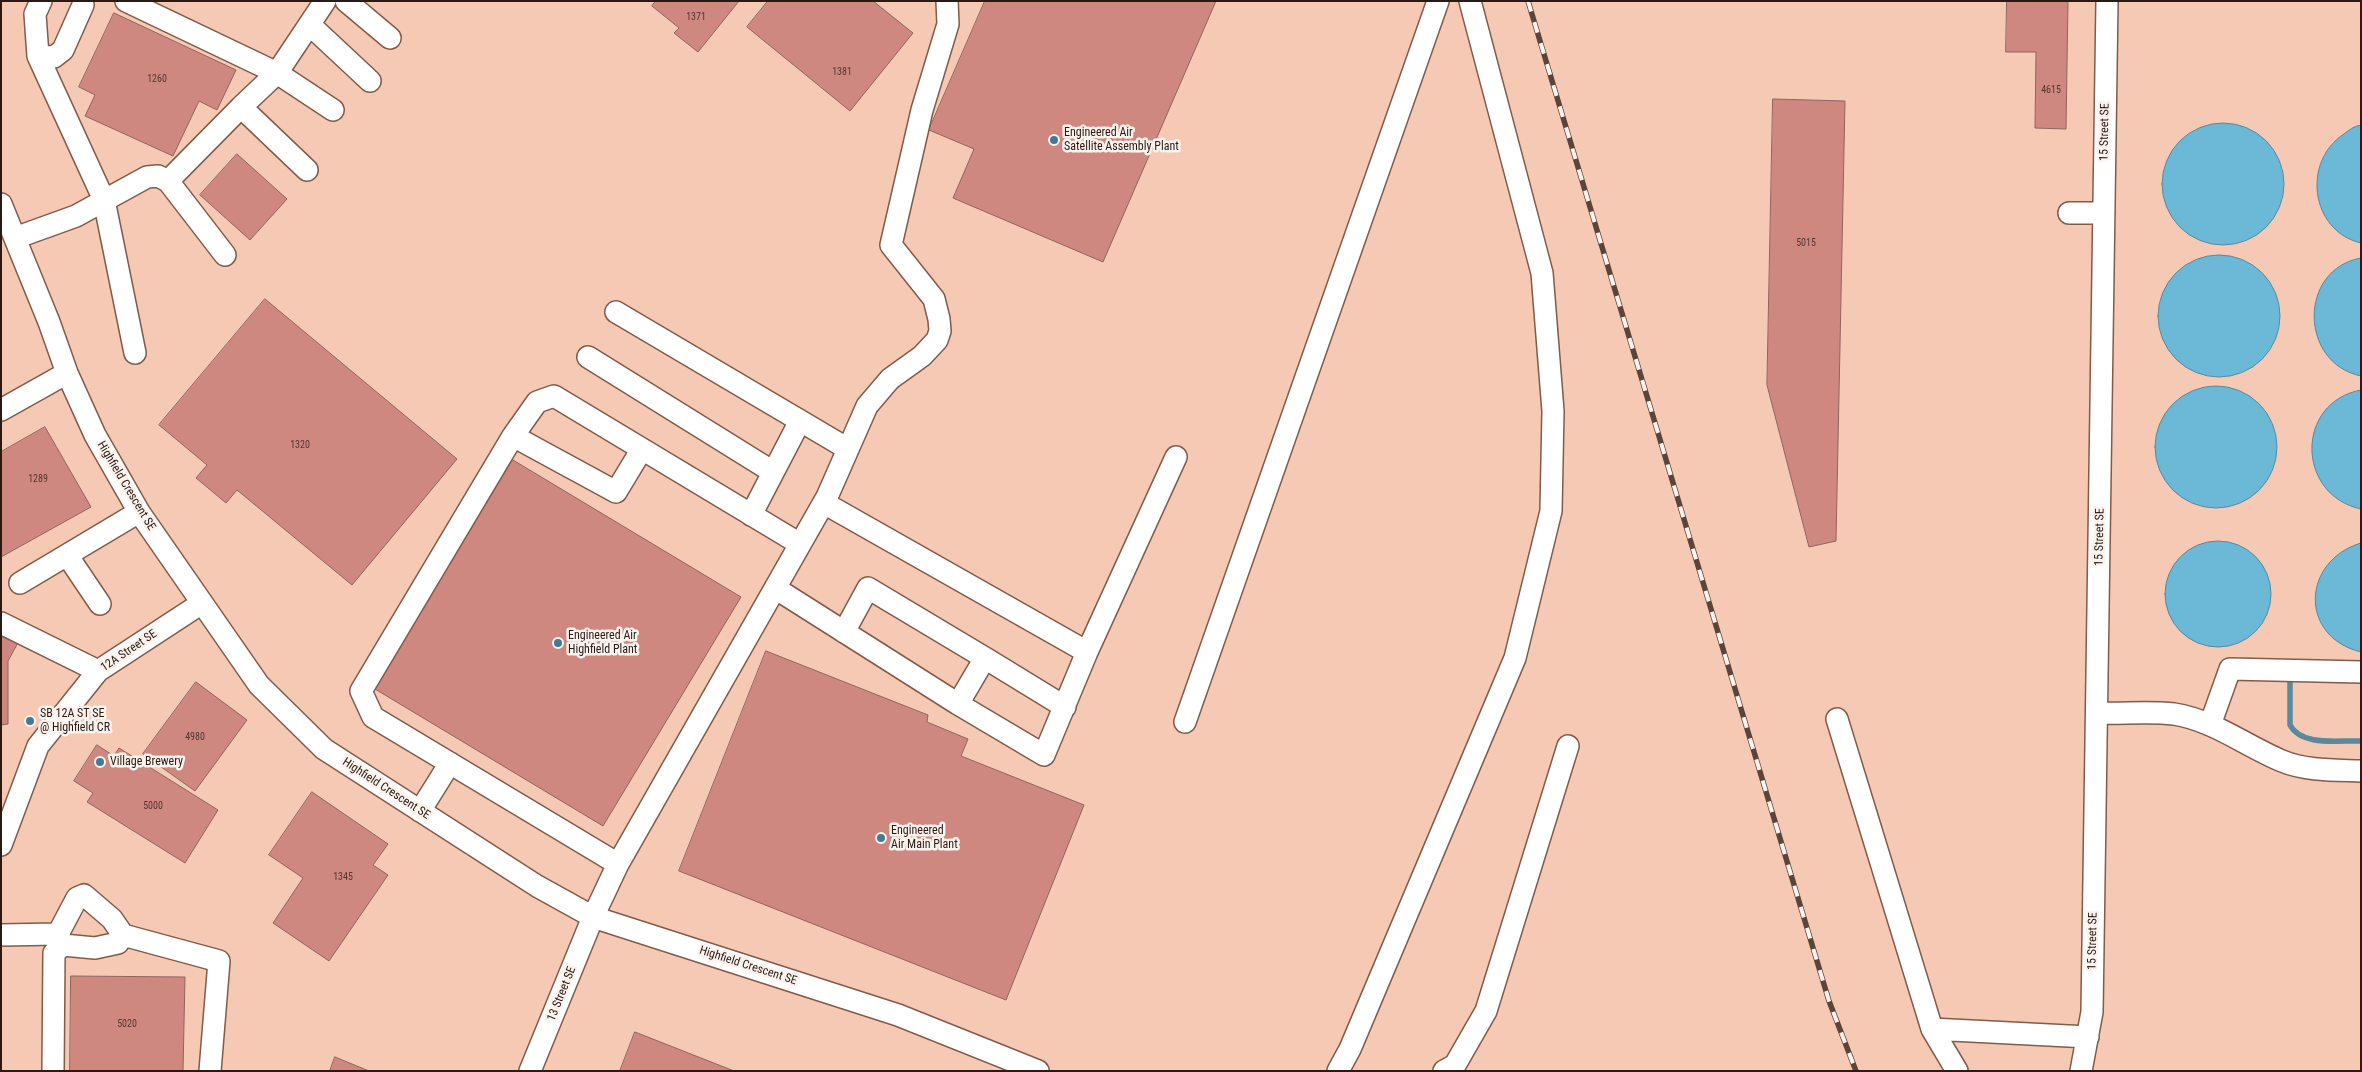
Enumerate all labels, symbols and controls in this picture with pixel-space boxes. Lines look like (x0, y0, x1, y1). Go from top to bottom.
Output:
house number: 1371 (686, 11, 706, 23)
house number: 1381 (832, 66, 852, 78)
house number: 1260 (147, 73, 167, 85)
house number: 4615 (2041, 84, 2061, 96)
street label: 15 Street SE (2097, 103, 2113, 161)
place label: Engineered Air Satellite Assembly Plant (1064, 126, 1179, 154)
marker: Engineered Air Satellite Assembly Plant (1048, 134, 1060, 146)
house number: 5015 (1796, 237, 1816, 249)
street label: Highfield Crescent SE (94, 439, 158, 533)
house number: 1320 (290, 439, 310, 451)
house number: 1289 (28, 473, 48, 485)
street label: 15 Street SE (2092, 508, 2108, 566)
street label: 12A Street SE (98, 627, 160, 675)
place label: Engineered Air Highfield Plant (568, 629, 637, 657)
marker: Engineered Air Highfield Plant (552, 637, 564, 649)
place label: SB 12A ST SE @ Highfield CR (40, 707, 110, 735)
marker: SB 12A ST SE @ Highfield CR (24, 715, 36, 727)
house number: 4980 (185, 731, 205, 743)
place label: Village Brewery (110, 755, 183, 769)
street label: Highfield Crescent SE (339, 755, 433, 823)
marker: Village Brewery (94, 756, 106, 768)
house number: 5000 (143, 800, 163, 812)
place label: Engineered Air Main Plant (891, 824, 958, 852)
marker: Engineered Air Main Plant (875, 832, 887, 844)
house number: 1345 (333, 871, 353, 883)
street label: 15 Street SE (2085, 912, 2101, 970)
street label: Highfield Crescent SE (697, 943, 799, 989)
street label: 13 Street SE (545, 965, 579, 1023)
house number: 5020 (117, 1018, 137, 1030)

